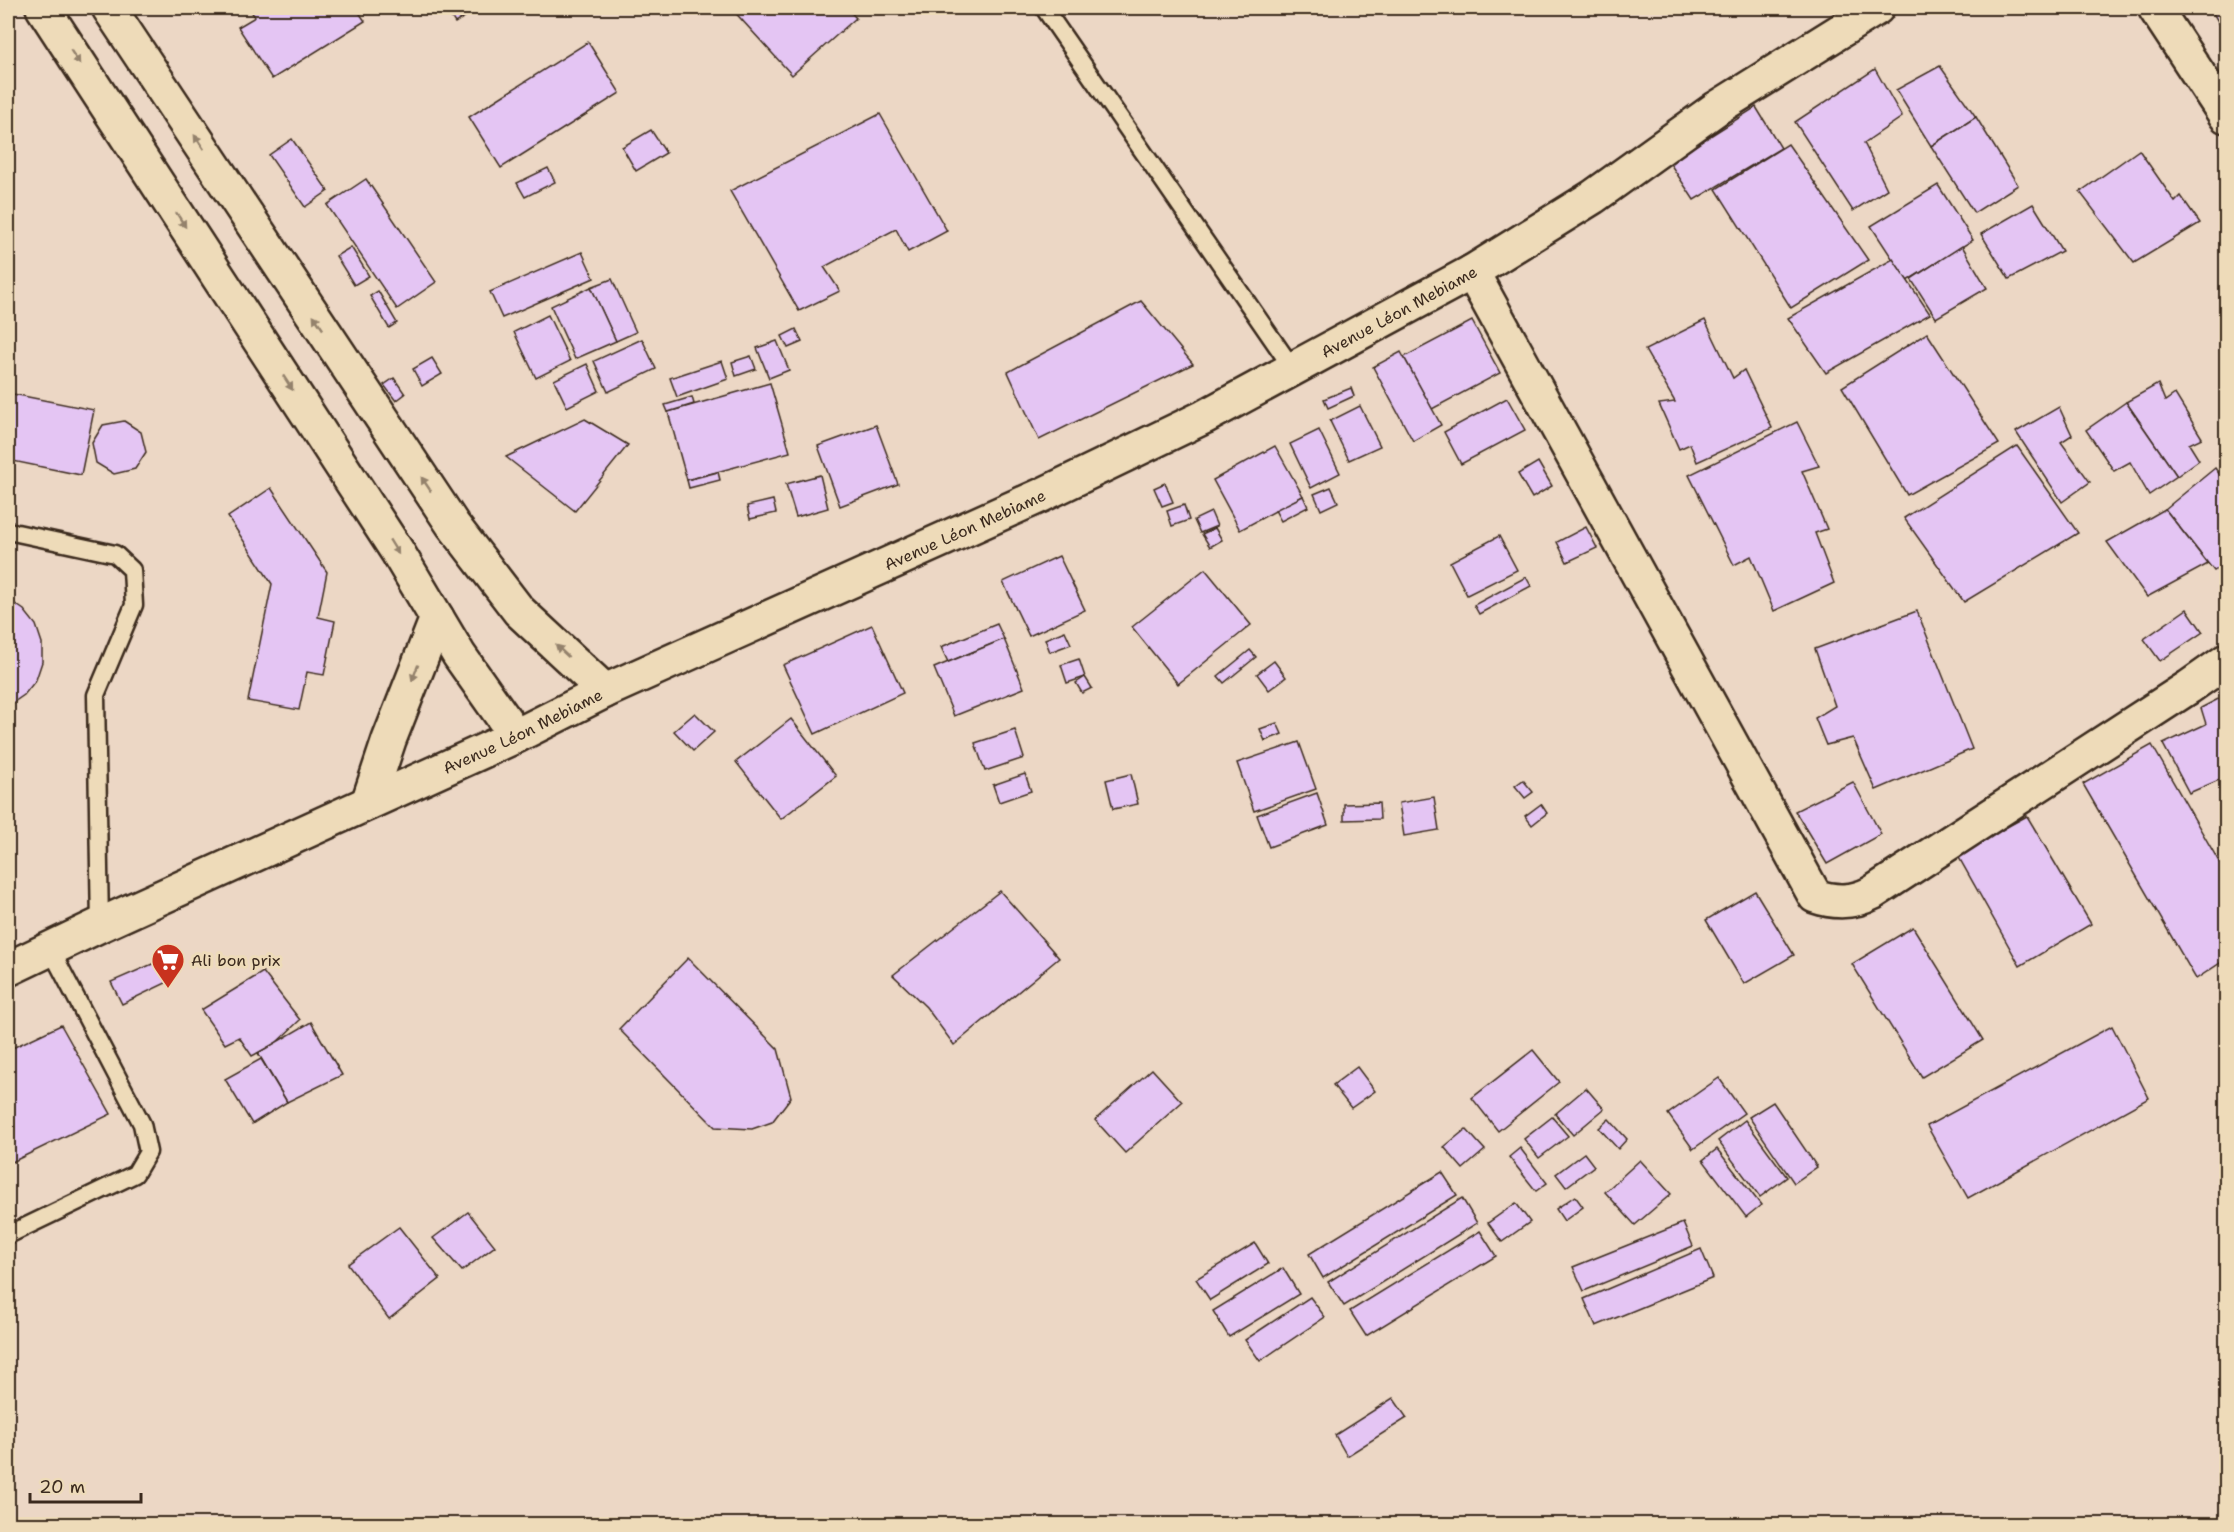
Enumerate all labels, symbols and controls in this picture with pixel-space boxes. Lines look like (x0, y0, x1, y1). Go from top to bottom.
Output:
one-way arrow (69, 48, 80, 65)
one-way arrow (193, 134, 204, 150)
one-way arrow (175, 212, 186, 228)
street label: Avenue Léon Mebiame (1317, 261, 1481, 363)
one-way arrow (312, 314, 324, 330)
one-way arrow (282, 375, 293, 391)
one-way arrow (421, 476, 432, 492)
street label: Avenue Léon Mebiame (881, 485, 1049, 575)
one-way arrow (388, 538, 400, 554)
one-way arrow (554, 644, 569, 658)
one-way arrow (410, 664, 420, 682)
street label: Avenue Léon Mebiame (440, 684, 606, 779)
supermarket icon: Ali bon prix (150, 942, 186, 989)
place label: Ali bon prix (191, 950, 280, 971)
scale bar (30, 1466, 141, 1504)
text: 20 m (39, 1475, 85, 1499)

